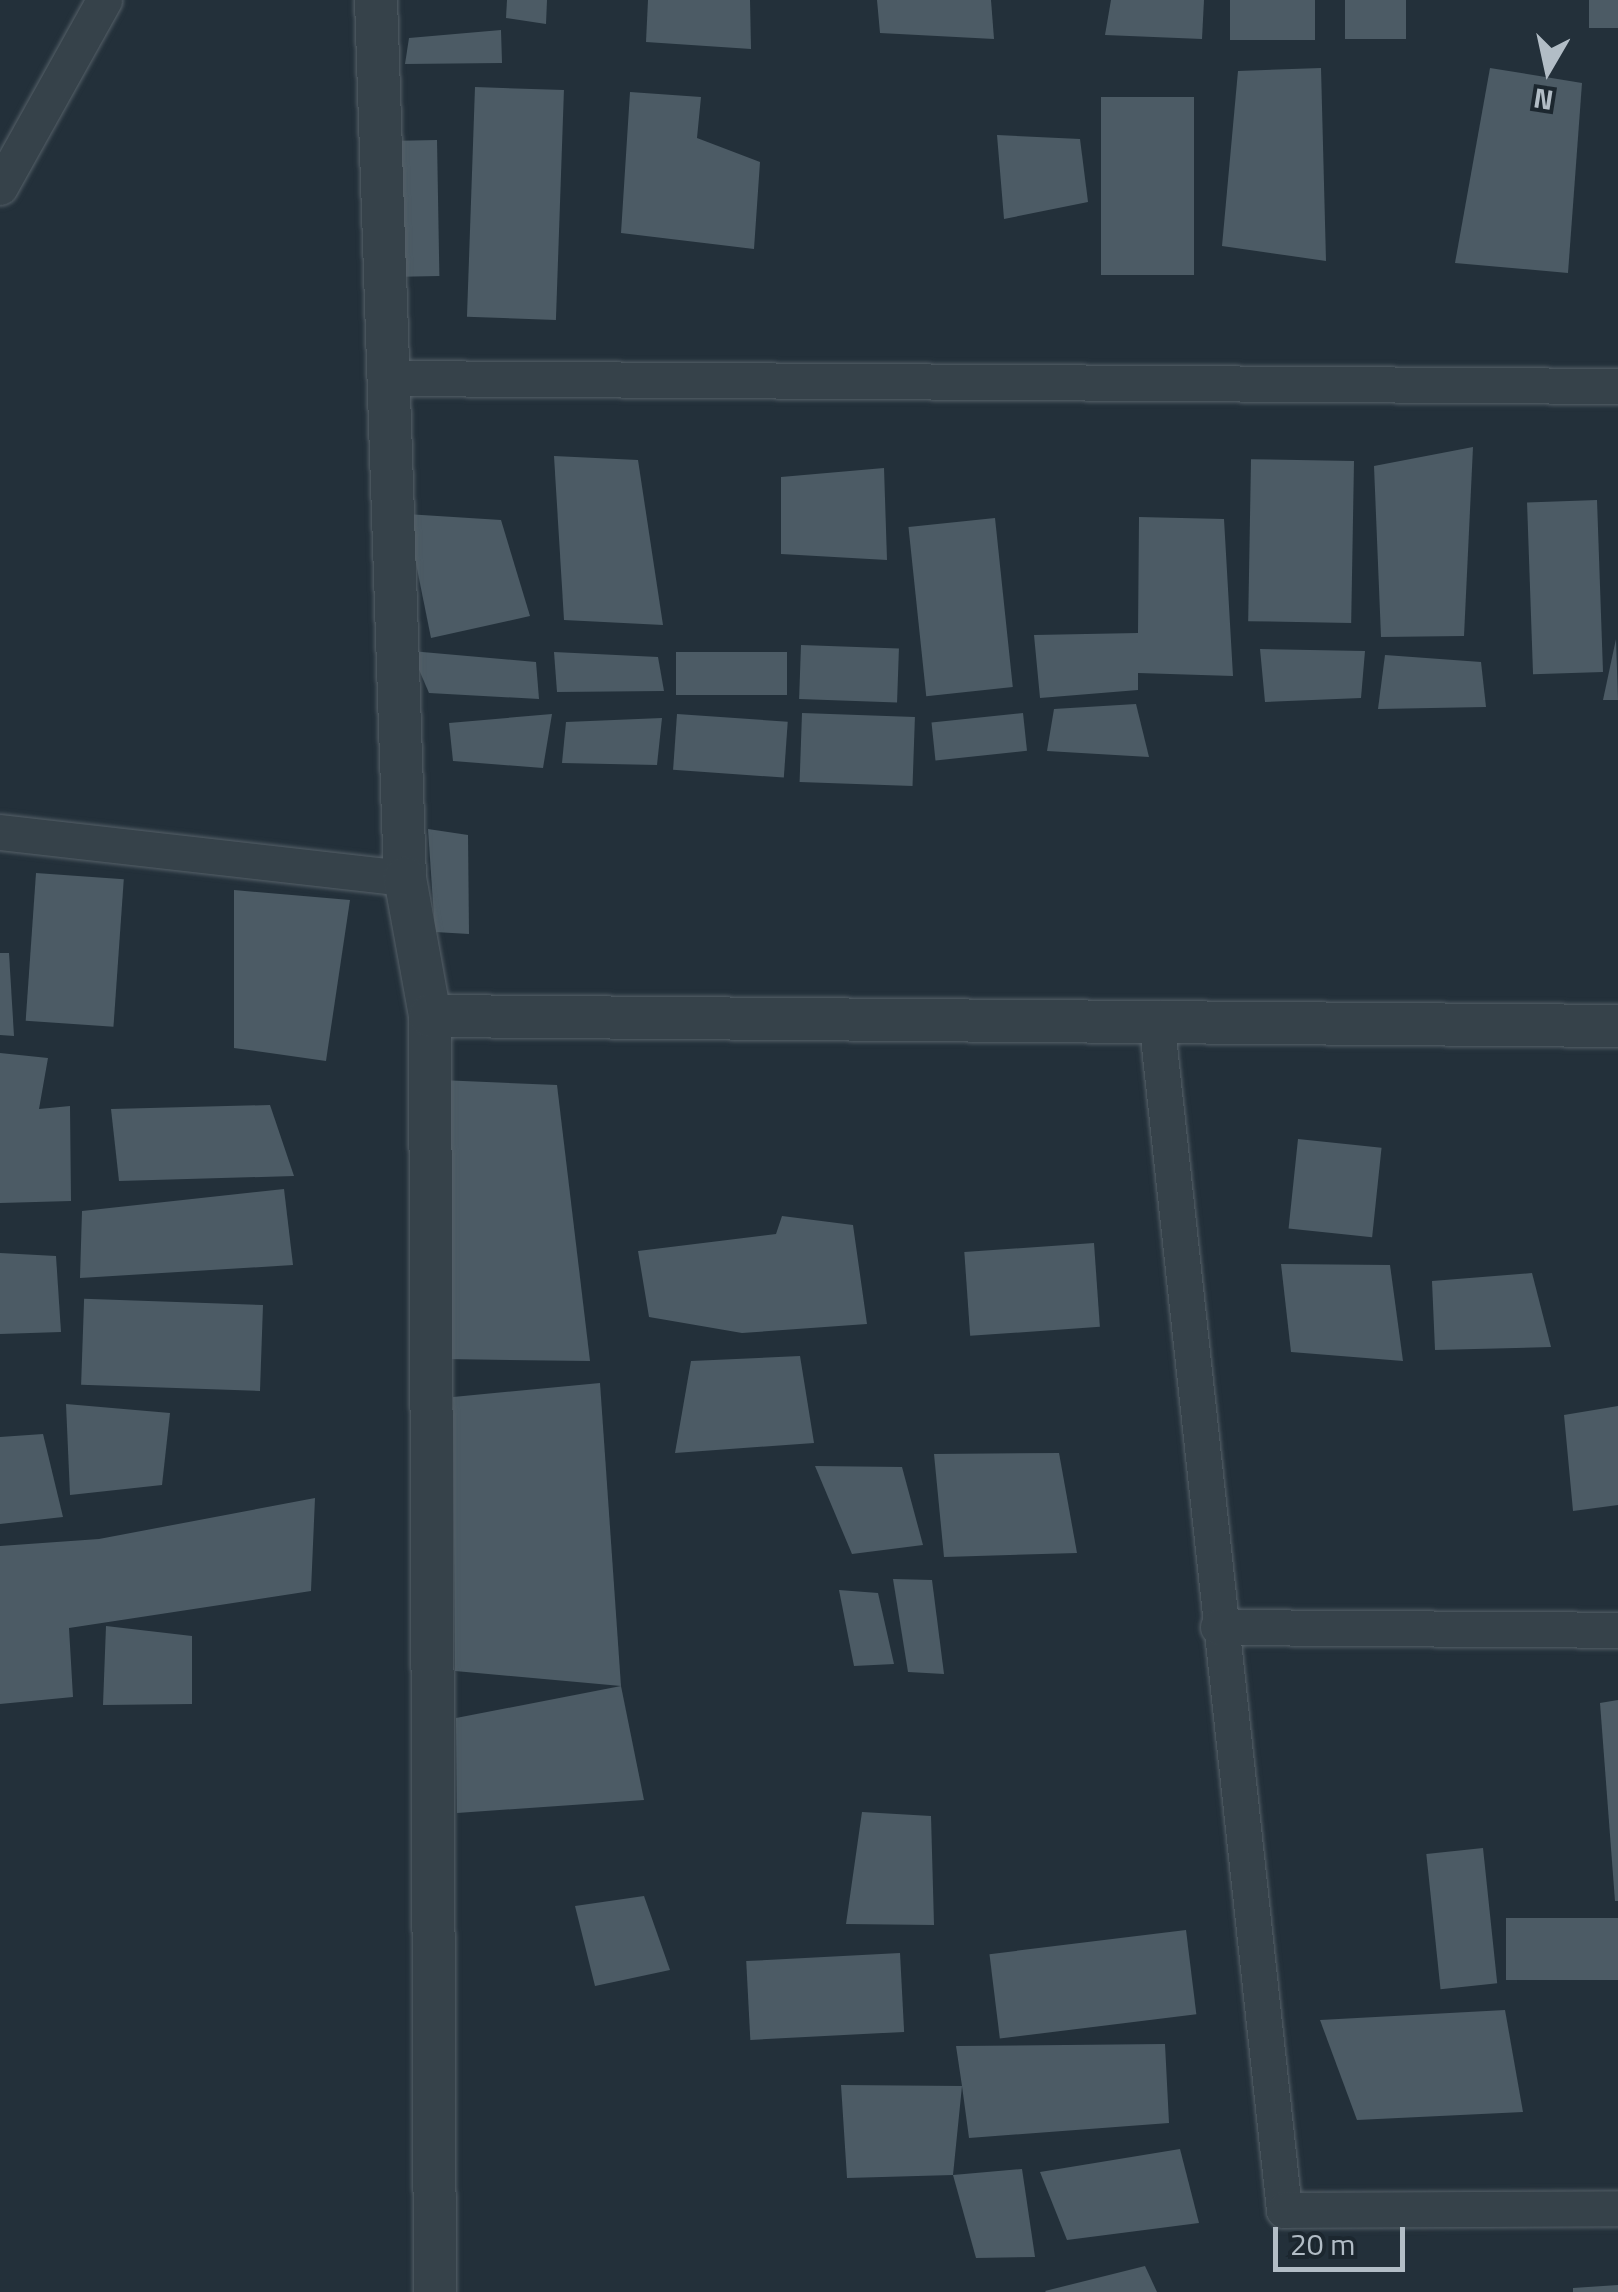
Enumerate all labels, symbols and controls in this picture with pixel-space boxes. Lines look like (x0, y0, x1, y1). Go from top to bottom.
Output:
north arrow (1498, 20, 1598, 120)
text: N (1530, 77, 1556, 123)
scale bar (1278, 2207, 1410, 2269)
text: 20 m (1290, 2221, 1355, 2267)

